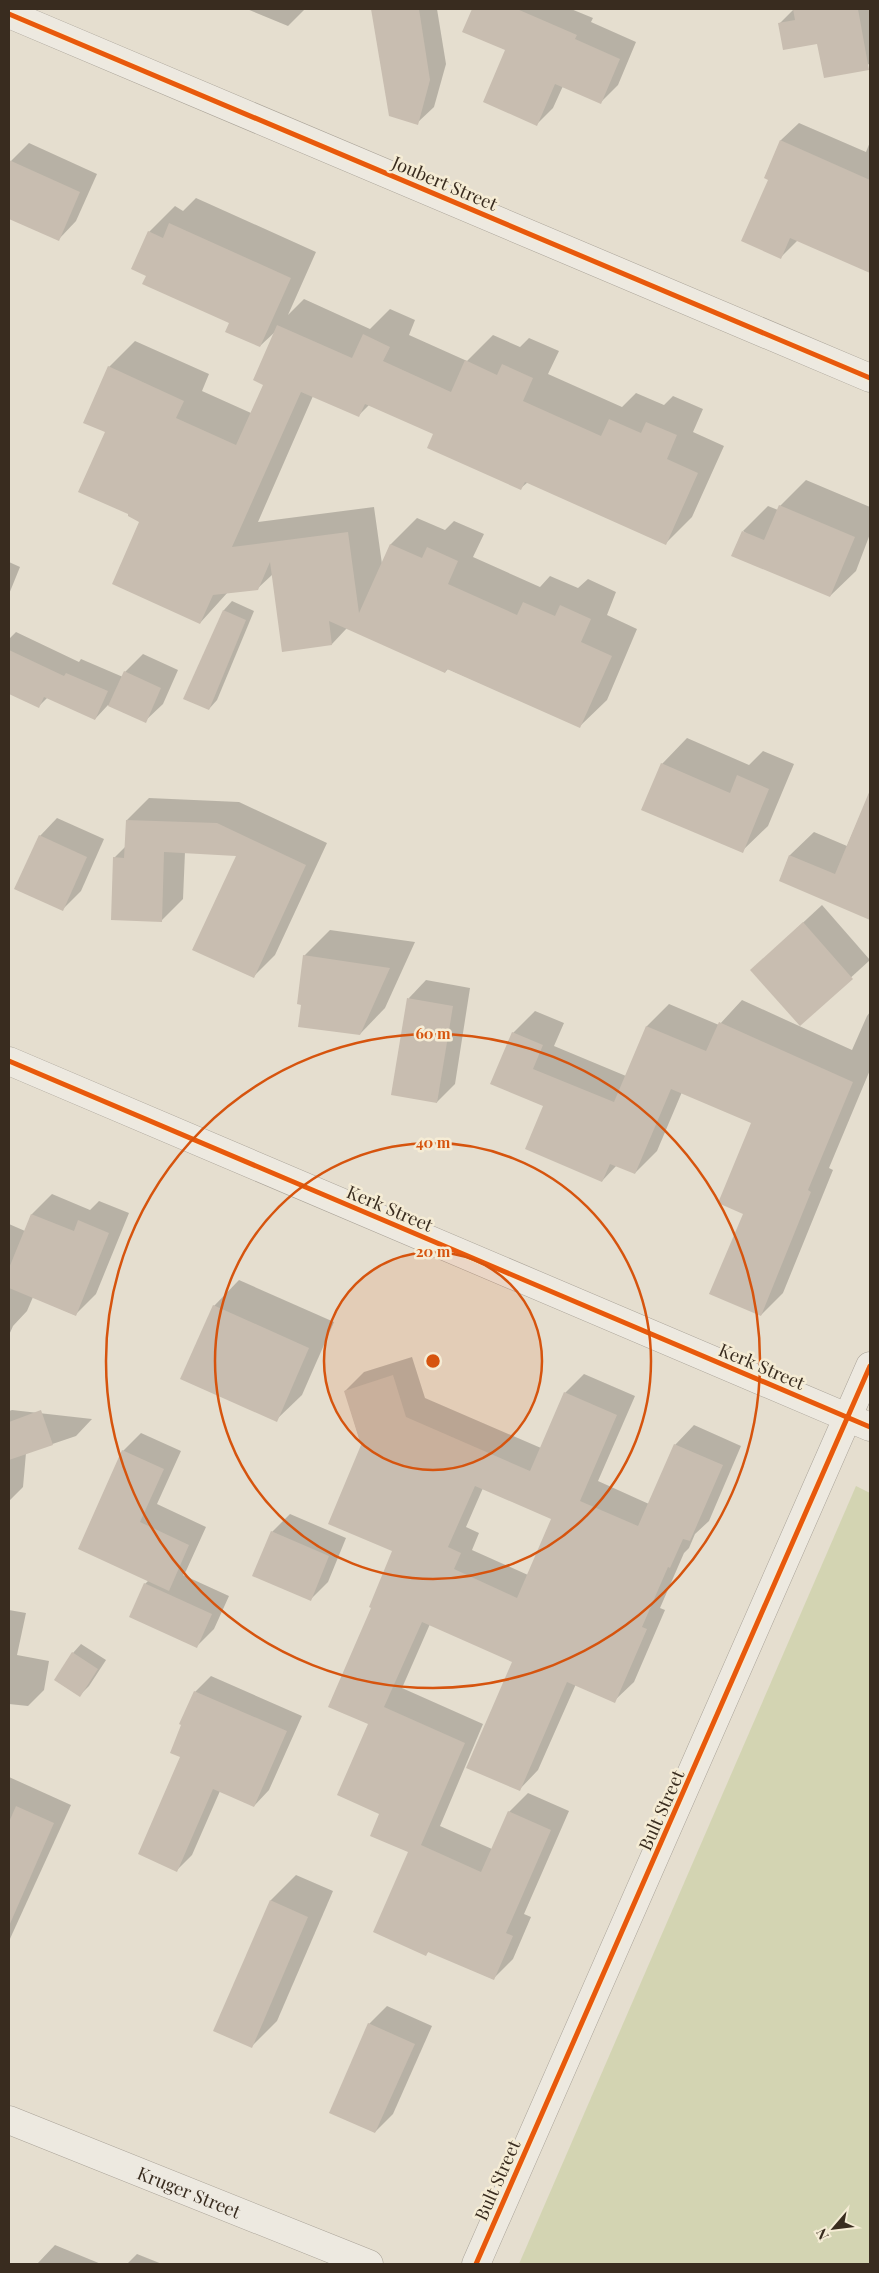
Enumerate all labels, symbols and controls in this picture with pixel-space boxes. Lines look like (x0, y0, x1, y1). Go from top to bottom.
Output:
street label: Joubert Street (388, 150, 502, 216)
text: 60 m (415, 1023, 451, 1043)
text: 40 m (416, 1132, 451, 1152)
street label: Kerk Street (343, 1179, 437, 1237)
text: 20 m (416, 1241, 451, 1261)
street label: Kerk Street (715, 1337, 809, 1395)
centre of rings (424, 1352, 442, 1370)
street label: Bult Street (633, 1765, 690, 1854)
street label: Bult Street (469, 2135, 526, 2224)
street label: Kruger Street (134, 2161, 245, 2224)
north arrow (809, 2203, 859, 2253)
text: N (811, 2225, 833, 2243)

